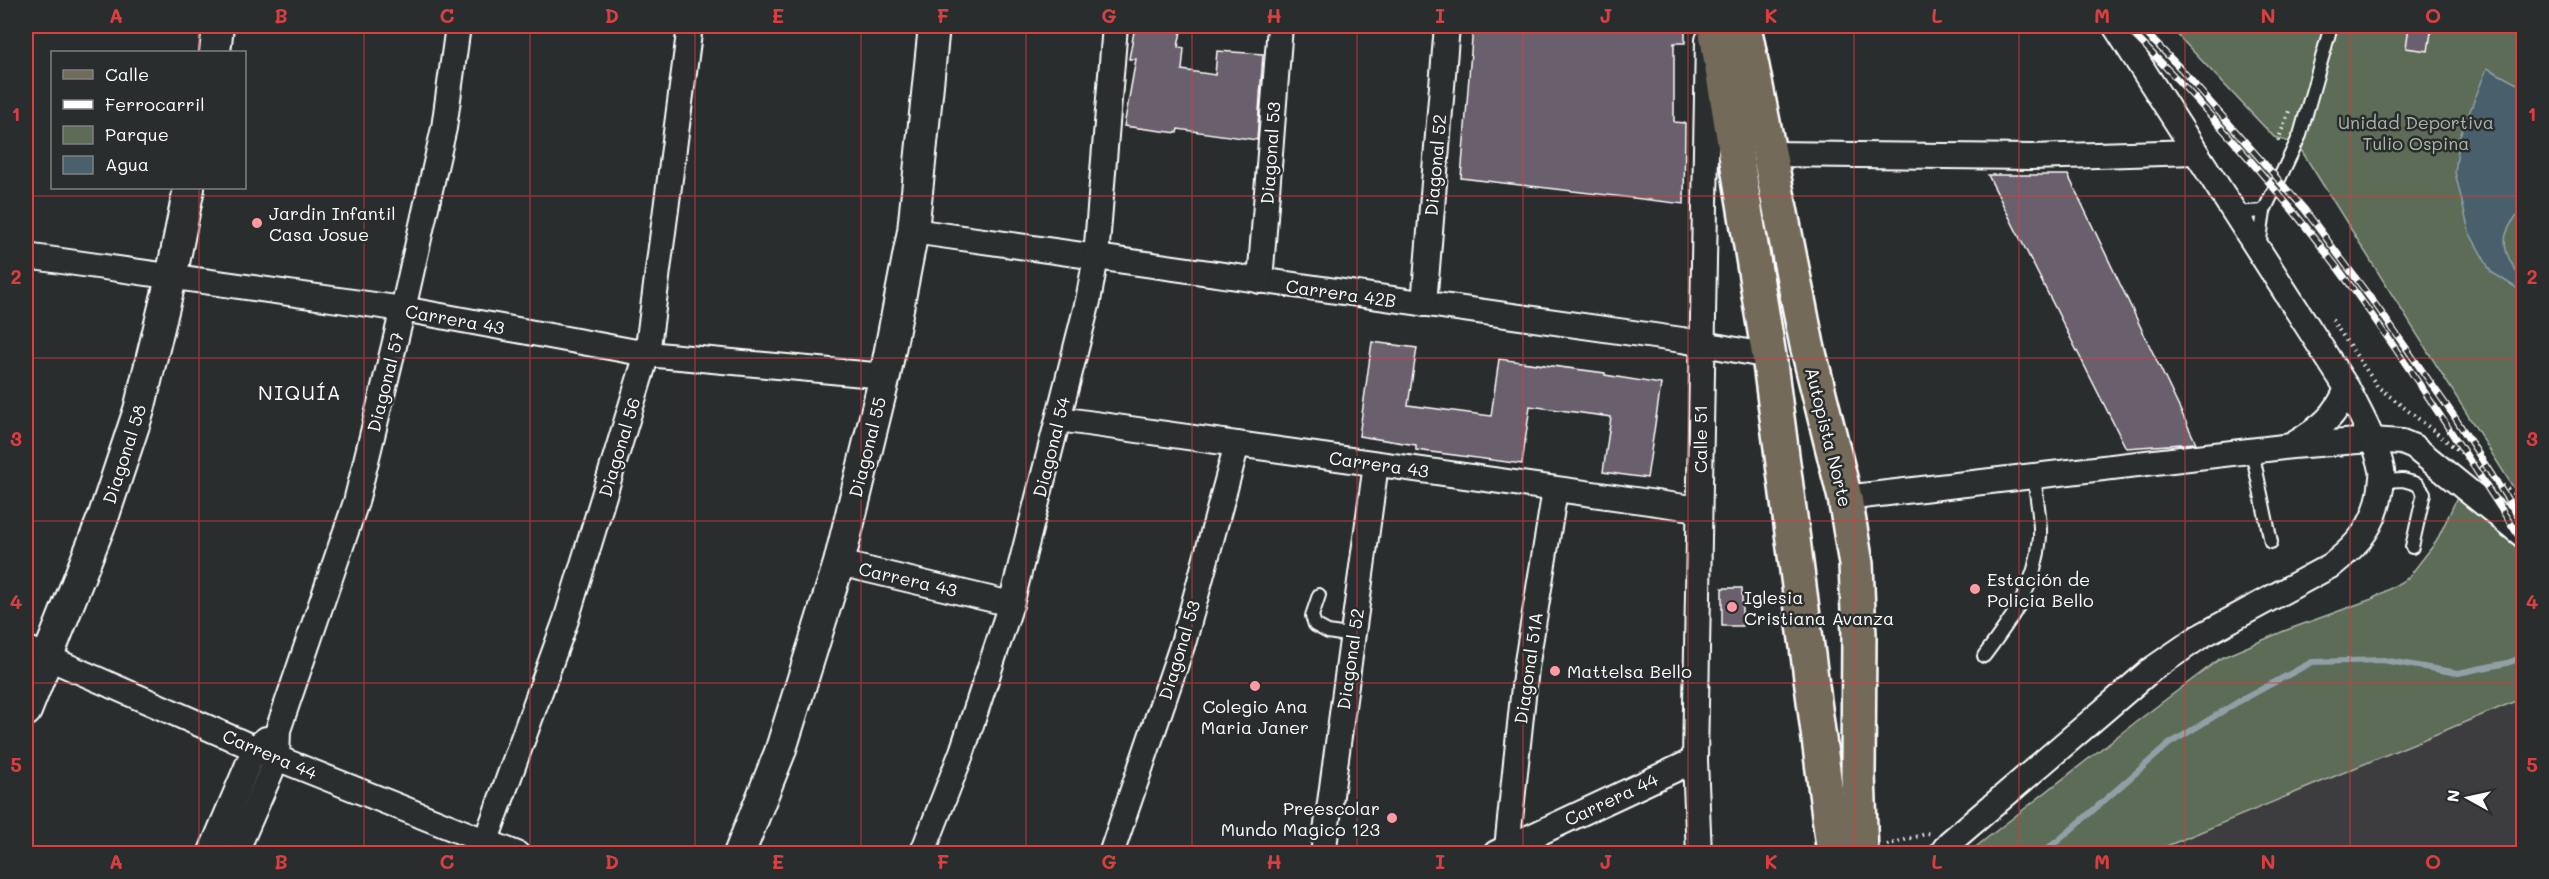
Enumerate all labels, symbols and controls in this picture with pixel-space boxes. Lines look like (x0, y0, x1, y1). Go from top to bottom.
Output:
text: A (109, 2, 123, 28)
text: B (274, 2, 288, 28)
text: C (440, 2, 455, 28)
text: D (605, 2, 619, 28)
text: E (772, 2, 784, 28)
text: F (937, 2, 950, 28)
text: G (1101, 2, 1117, 28)
text: H (1266, 2, 1282, 28)
text: I (1435, 2, 1445, 28)
text: J (1599, 2, 1613, 28)
text: K (1764, 2, 1778, 28)
text: L (1931, 2, 1943, 28)
text: M (2094, 2, 2110, 28)
text: N (2260, 2, 2276, 28)
text: O (2425, 2, 2441, 28)
legend (51, 51, 246, 189)
text: Calle (105, 62, 149, 86)
text: Ferrocarril (105, 92, 205, 116)
text: 1 (12, 100, 20, 126)
text: 1 (2528, 100, 2536, 126)
street label: Diagonal 53 (1254, 101, 1286, 205)
park label: Unidad Deportiva Tulio Ospina (2338, 110, 2494, 155)
street label: Diagonal 52 (1419, 113, 1451, 217)
text: Parque (105, 122, 169, 146)
text: Agua (105, 152, 149, 176)
place label: Jardin Infantil Casa Josue (269, 201, 396, 246)
marker: Jardin Infantil Casa Josue (250, 216, 264, 230)
text: 2 (10, 263, 22, 289)
text: 2 (2526, 263, 2538, 289)
street label: Carrera 42B (1284, 273, 1398, 313)
street label: Carrera 43 (403, 298, 507, 340)
street label: Diagonal 57 (361, 330, 409, 434)
street label: Autopista Norte (1800, 365, 1858, 509)
district label: NIQUÍA (258, 379, 342, 405)
street label: Diagonal 56 (592, 394, 646, 500)
street label: Diagonal 55 (843, 394, 891, 500)
street label: Diagonal 54 (1027, 394, 1075, 500)
street label: Diagonal 58 (97, 401, 151, 507)
street label: Calle 51 (1688, 405, 1712, 473)
text: 3 (10, 425, 22, 451)
text: 3 (2526, 425, 2538, 451)
street label: Carrera 43 (1328, 445, 1430, 483)
street label: Carrera 43 (856, 556, 960, 602)
place label: Estación de Policia Bello (1987, 567, 2094, 612)
marker: Estación de Policia Bello (1968, 582, 1982, 596)
place label: Iglesia Cristiana Avanza (1744, 585, 1894, 630)
text: 4 (10, 588, 23, 614)
text: 4 (2526, 588, 2539, 614)
street label: Diagonal 53 (1153, 597, 1205, 703)
marker: Iglesia Cristiana Avanza (1725, 600, 1739, 614)
street label: Diagonal 52 (1331, 607, 1369, 711)
street label: Diagonal 51A (1508, 611, 1548, 725)
place label: Mattelsa Bello (1567, 659, 1692, 683)
marker: Mattelsa Bello (1548, 664, 1562, 678)
marker: Colegio Ana Maria Janer (1248, 679, 1262, 693)
place label: Colegio Ana Maria Janer (1201, 694, 1309, 739)
street label: Carrera 44 (219, 723, 321, 785)
text: 5 (10, 751, 22, 777)
text: 5 (2526, 751, 2538, 777)
street label: Carrera 44 (1560, 767, 1662, 831)
north arrow (2438, 768, 2498, 828)
text: N (2441, 788, 2464, 803)
place label: Preescolar Mundo Magico 123 (1221, 796, 1380, 841)
marker: Preescolar Mundo Magico 123 (1385, 811, 1399, 825)
text: A (109, 848, 123, 874)
text: B (274, 848, 288, 874)
text: C (440, 848, 455, 874)
text: D (605, 848, 619, 874)
text: E (772, 848, 784, 874)
text: F (937, 848, 950, 874)
text: G (1101, 848, 1117, 874)
text: H (1266, 848, 1282, 874)
text: I (1435, 848, 1445, 874)
text: J (1599, 848, 1613, 874)
text: K (1764, 848, 1778, 874)
text: L (1931, 848, 1943, 874)
text: M (2094, 848, 2110, 874)
text: N (2260, 848, 2276, 874)
text: O (2425, 848, 2441, 874)

